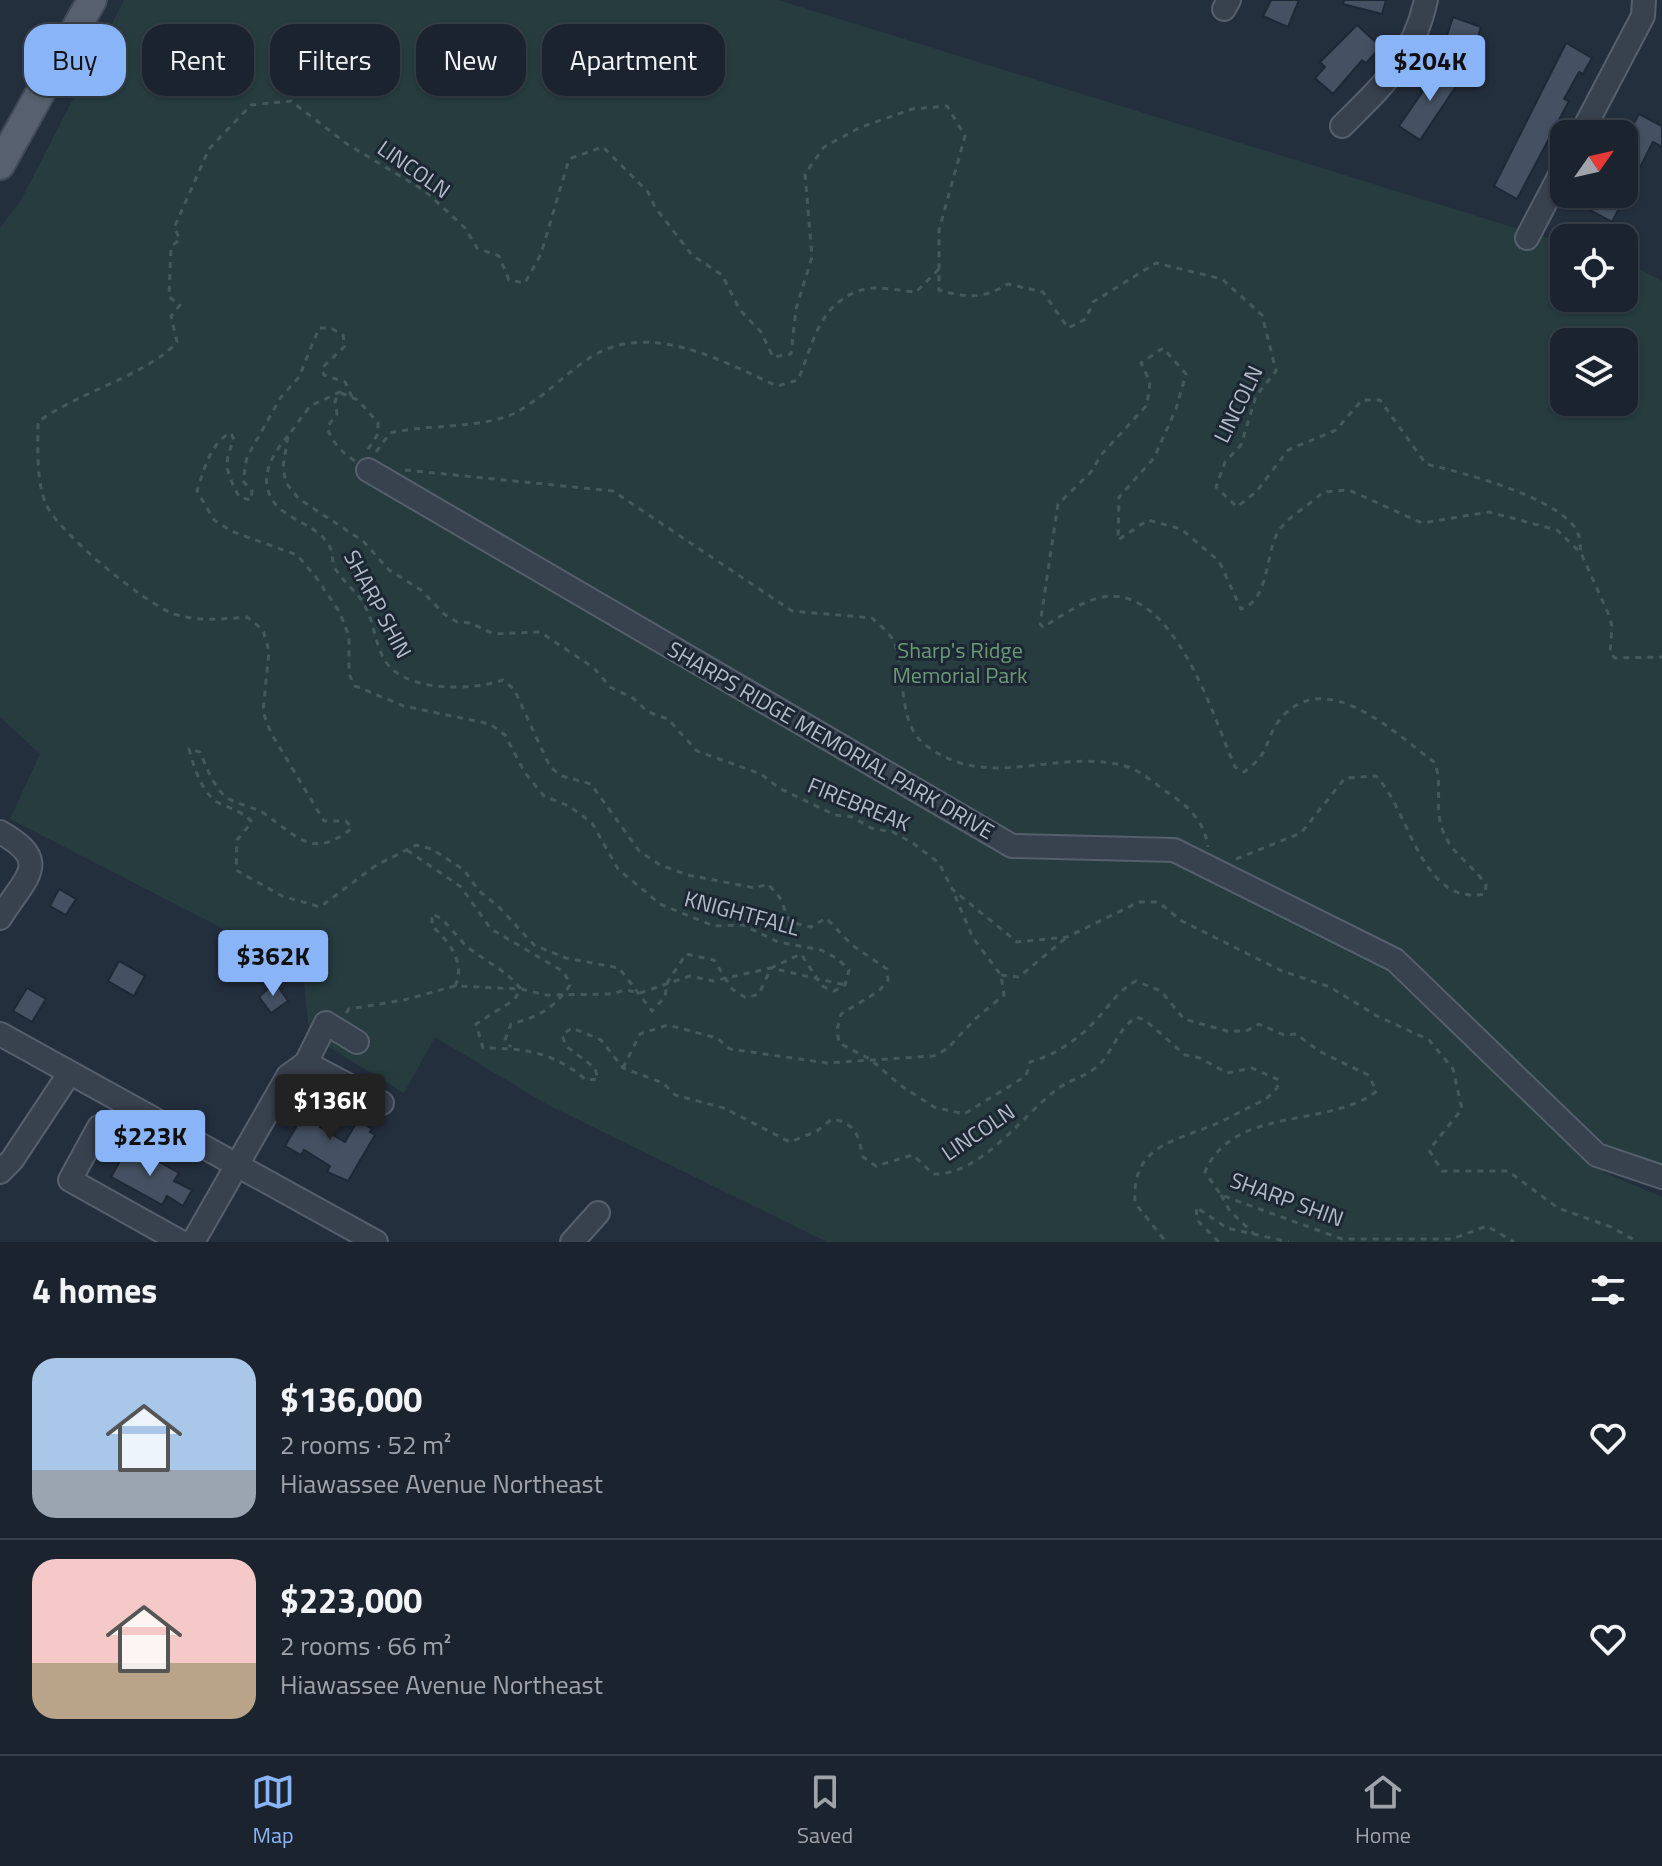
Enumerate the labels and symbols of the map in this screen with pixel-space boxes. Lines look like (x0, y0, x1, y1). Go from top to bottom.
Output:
pin: $204K (1374, 35, 1486, 103)
north arrow (1550, 120, 1638, 208)
street label: LINCOLN (370, 131, 458, 207)
street label: LINCOLN (1205, 359, 1271, 449)
street label: SHARP SHIN (335, 544, 421, 664)
street label: SHARPS RIDGE MEMORIAL PARK DRIVE (661, 632, 1001, 848)
park label: Sharp's Ridge Memorial Park (893, 633, 1028, 692)
street label: FIREBREAK (803, 768, 916, 840)
street label: KNIGHTFALL (681, 881, 804, 945)
pin: $362K (217, 930, 329, 998)
pin: $136K (274, 1074, 386, 1142)
street label: LINCOLN (934, 1095, 1022, 1169)
pin: $223K (94, 1110, 206, 1178)
street label: SHARP SHIN (1226, 1163, 1348, 1235)

